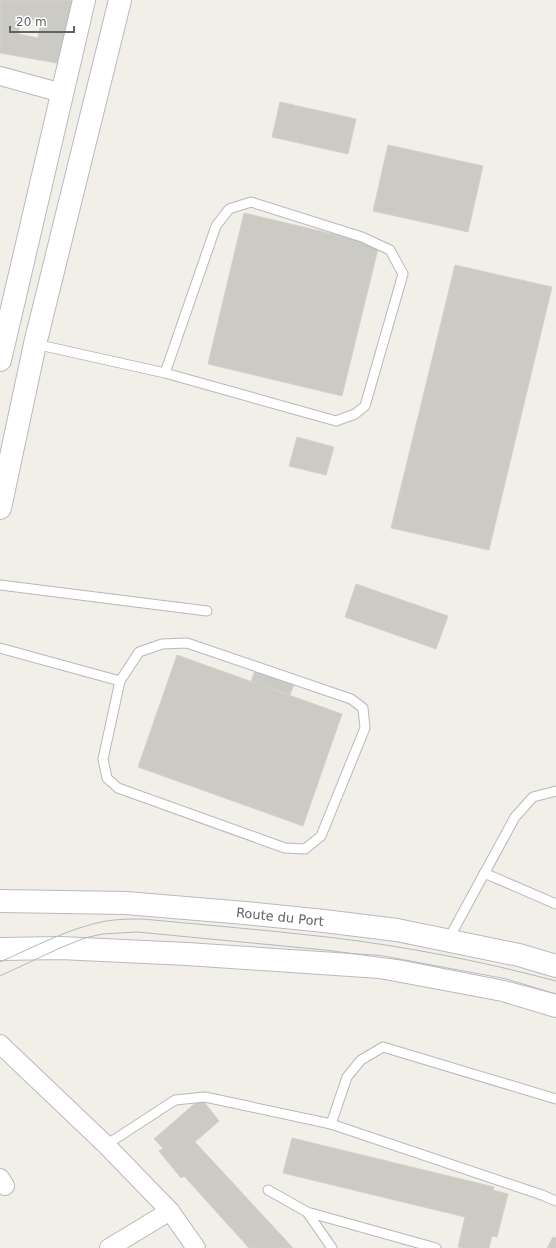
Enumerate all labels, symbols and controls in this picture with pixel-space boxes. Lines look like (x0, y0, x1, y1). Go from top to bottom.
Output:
scale bar (10, 8, 74, 34)
text: 20 m (16, 15, 47, 29)
street label: Route du Port (235, 905, 325, 929)

